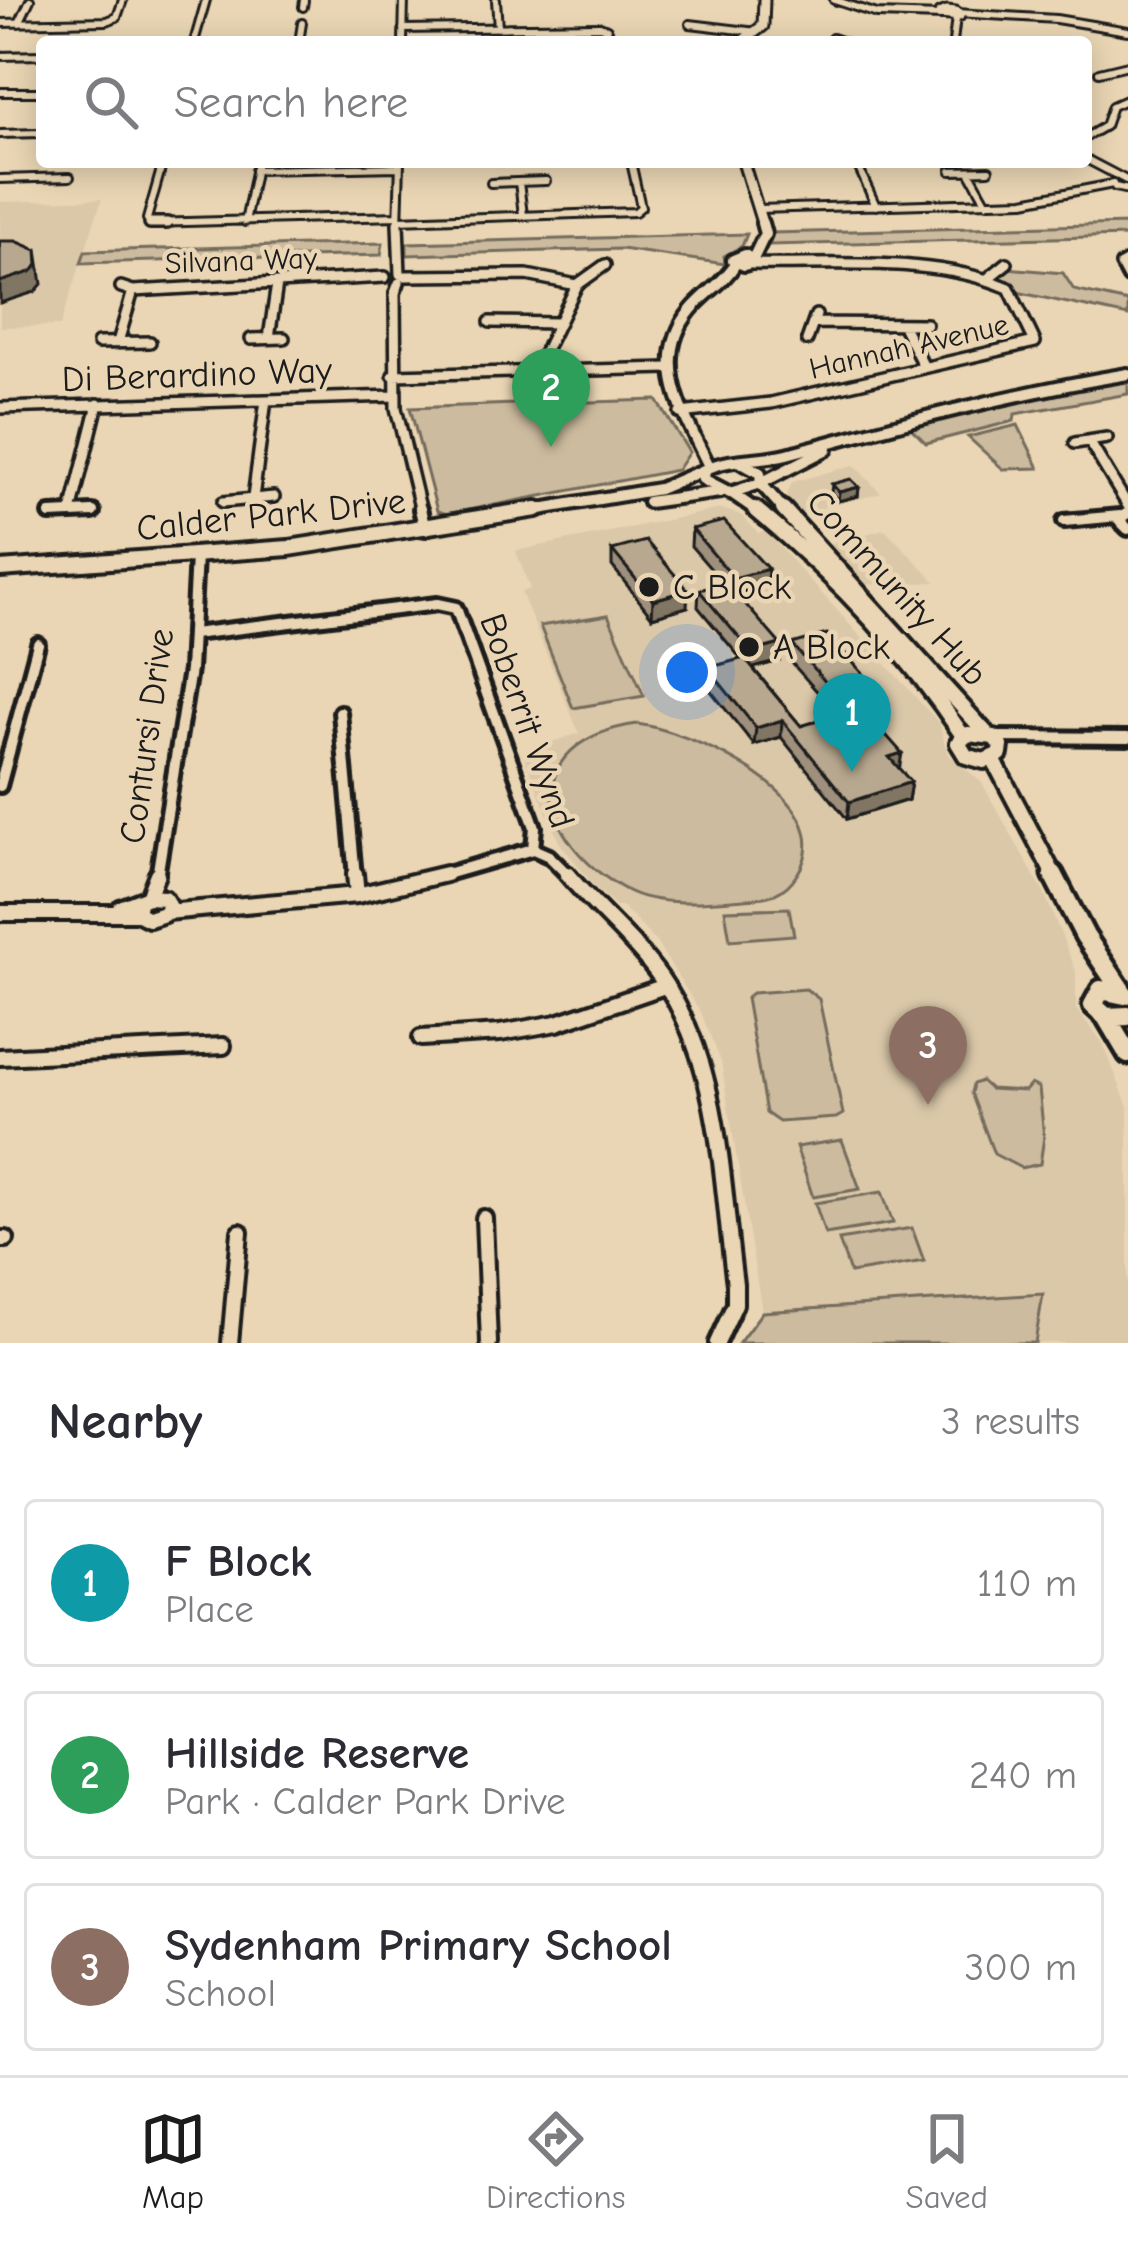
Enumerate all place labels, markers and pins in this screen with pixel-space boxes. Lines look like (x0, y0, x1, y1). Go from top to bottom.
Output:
pin: 2 (512, 348, 590, 447)
place label: C Block (673, 567, 792, 608)
marker: C Block (636, 574, 662, 600)
place label: A Block (773, 627, 891, 668)
marker: A Block (736, 634, 762, 660)
pin: 1 (813, 673, 891, 772)
pin: 3 (889, 1006, 967, 1105)

